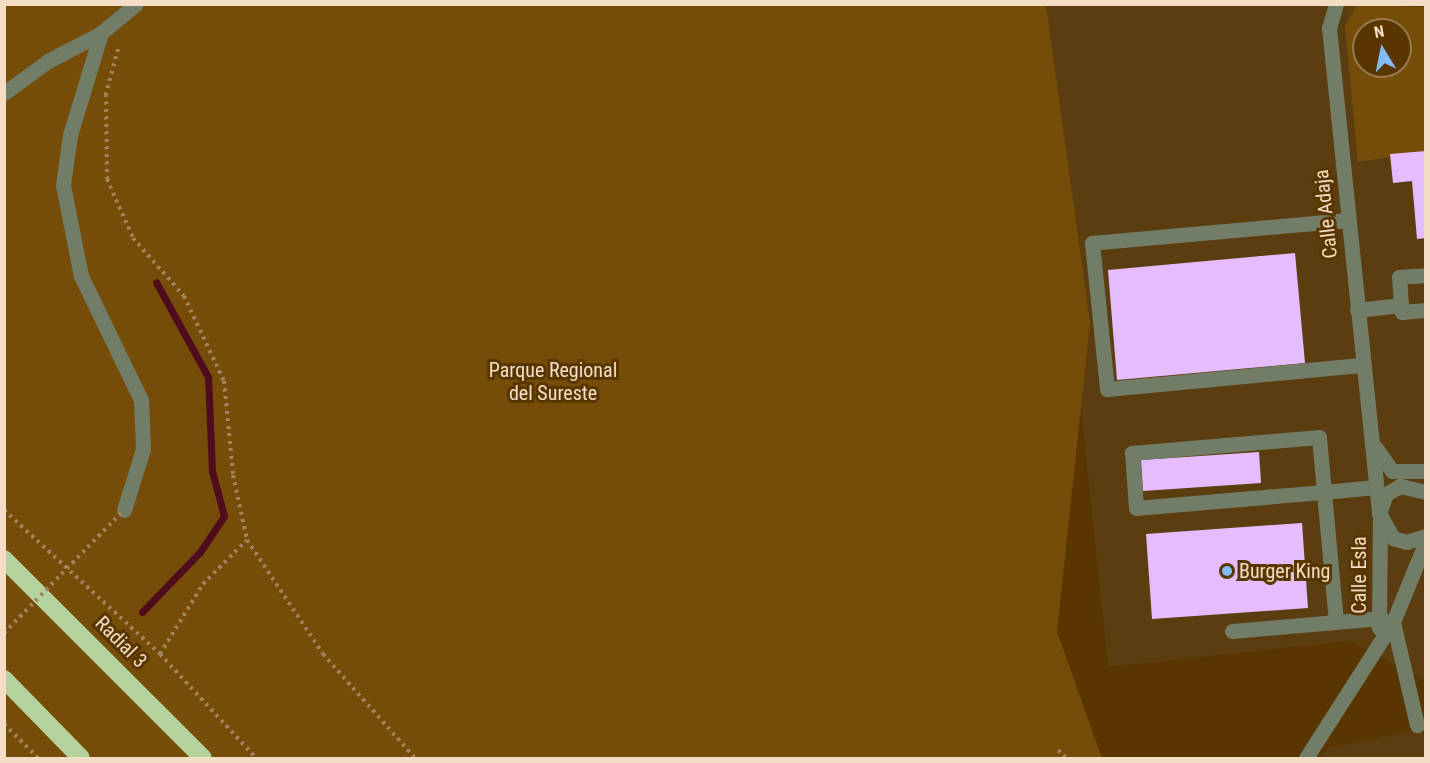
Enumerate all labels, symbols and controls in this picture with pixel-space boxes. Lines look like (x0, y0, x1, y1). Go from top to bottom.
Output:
north arrow (1352, 18, 1412, 78)
text: N (1373, 22, 1386, 42)
street label: Calle Adaja (1309, 168, 1343, 260)
park label: Parque Regional del Sureste (489, 358, 617, 405)
street label: Calle Esla (1347, 536, 1371, 614)
place label: Burger King (1239, 559, 1330, 583)
marker: Burger King (1220, 564, 1234, 578)
street label: Radial 3 (90, 611, 152, 673)

